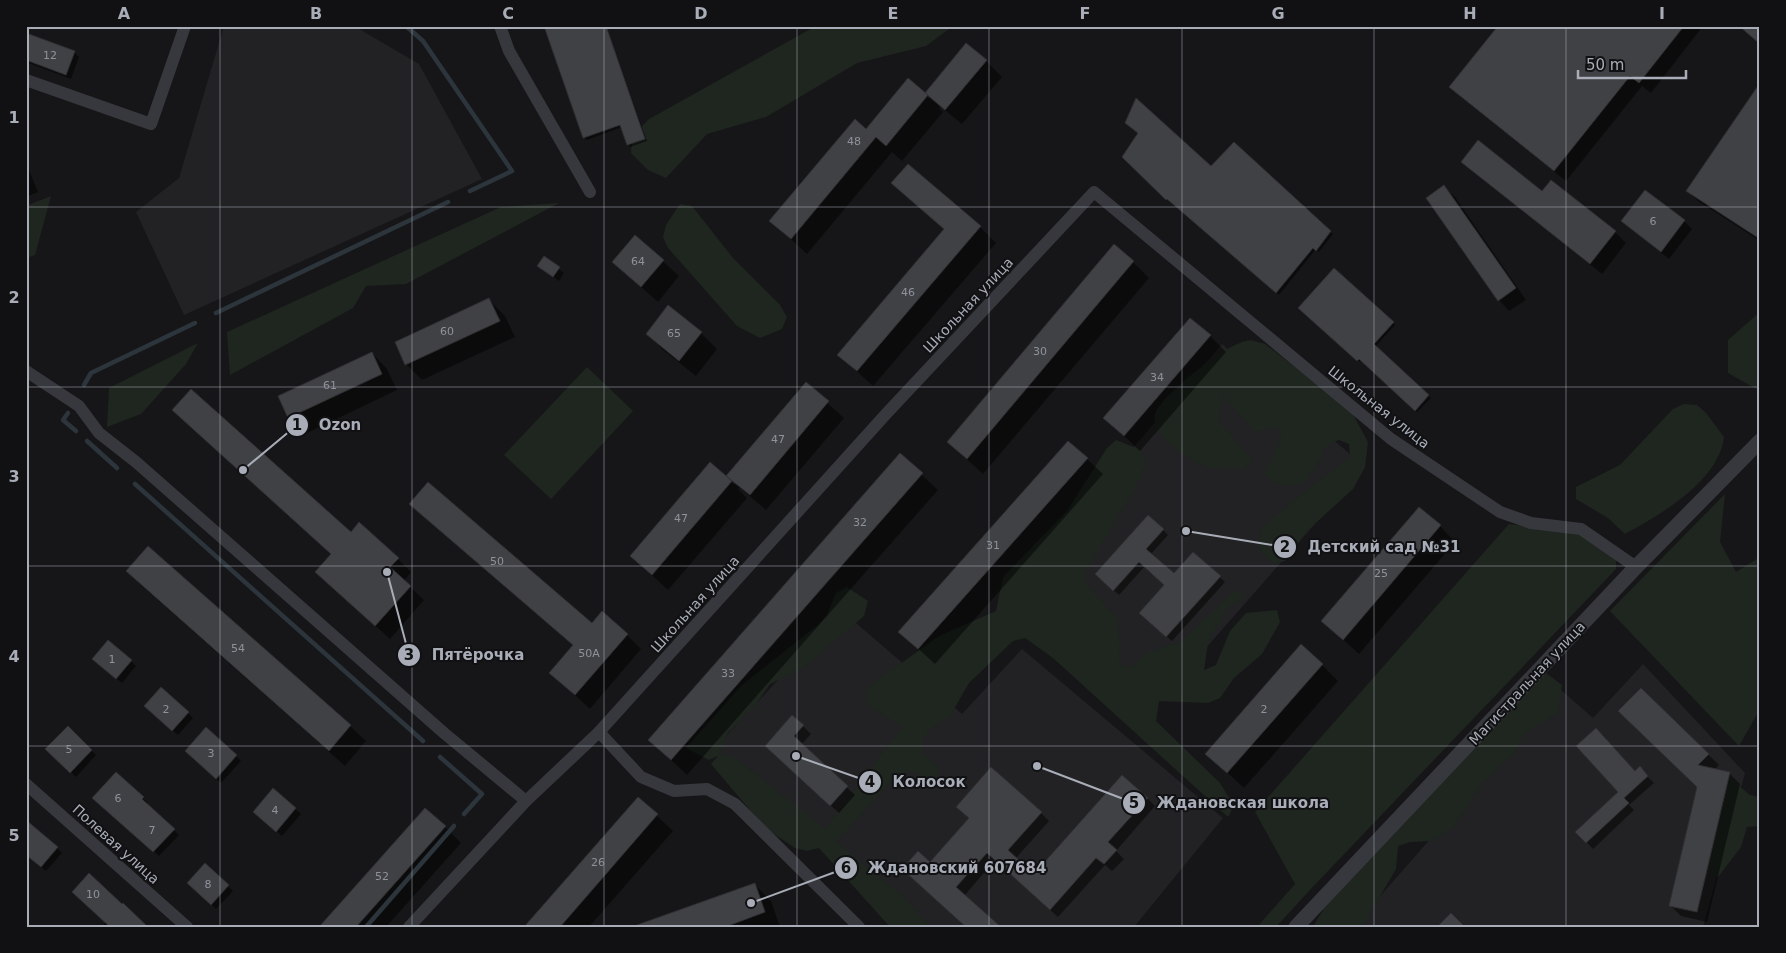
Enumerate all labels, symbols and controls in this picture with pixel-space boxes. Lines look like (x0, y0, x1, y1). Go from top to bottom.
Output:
text: A (118, 4, 131, 23)
text: B (310, 4, 322, 23)
text: C (502, 4, 514, 23)
text: D (694, 4, 708, 23)
text: E (888, 4, 898, 23)
text: F (1080, 4, 1090, 23)
text: G (1271, 4, 1285, 23)
text: H (1463, 4, 1477, 23)
text: I (1659, 4, 1665, 23)
scale bar (1578, 48, 1686, 80)
house number: 12 (43, 49, 57, 62)
text: 50 m (1586, 56, 1624, 74)
text: 1 (8, 108, 20, 127)
house number: 48 (847, 135, 861, 148)
house number: 6 (1650, 215, 1657, 228)
street label: Школьная улица (920, 254, 1016, 356)
house number: 64 (631, 255, 645, 268)
house number: 46 (901, 286, 915, 299)
text: 2 (8, 288, 20, 307)
house number: 60 (440, 325, 454, 338)
house number: 65 (667, 327, 681, 340)
house number: 30 (1033, 345, 1047, 358)
street label: Школьная улица (1325, 362, 1433, 452)
house number: 34 (1150, 371, 1164, 384)
house number: 61 (323, 379, 337, 392)
callout: Ozon (284, 410, 372, 440)
text: 1 (292, 416, 302, 434)
text: Ozon (319, 416, 361, 434)
house number: 47 (771, 433, 785, 446)
text: 3 (8, 467, 20, 486)
house number: 47 (674, 512, 688, 525)
house number: 32 (853, 516, 867, 529)
callout: Детский сад №31 (1272, 532, 1470, 562)
text: 2 (1280, 538, 1290, 556)
text: Детский сад №31 (1308, 538, 1460, 556)
house number: 31 (986, 539, 1000, 552)
street label: Школьная улица (647, 552, 743, 656)
house number: 50 (490, 555, 504, 568)
house number: 25 (1374, 567, 1388, 580)
street label: Магистральная улица (1466, 618, 1588, 748)
callout: Пятёрочка (397, 640, 534, 670)
house number: 54 (231, 642, 245, 655)
text: 3 (404, 646, 414, 664)
text: Пятёрочка (432, 646, 524, 664)
text: 4 (8, 647, 20, 666)
house number: 50А (578, 647, 600, 660)
house number: 1 (109, 653, 116, 666)
house number: 33 (721, 667, 735, 680)
house number: 2 (163, 703, 170, 716)
house number: 2 (1261, 703, 1268, 716)
house number: 5 (66, 743, 73, 756)
house number: 3 (208, 747, 215, 760)
callout: Колосок (857, 767, 975, 797)
text: 4 (865, 773, 875, 791)
text: Колосок (892, 773, 966, 791)
callout: Ждановская школа (1121, 788, 1339, 818)
house number: 6 (115, 792, 122, 805)
text: 5 (1129, 794, 1139, 812)
text: Ждановская школа (1157, 794, 1329, 812)
street label: Полевая улица (69, 801, 163, 887)
house number: 4 (272, 804, 279, 817)
house number: 7 (149, 824, 156, 837)
text: 5 (8, 826, 20, 845)
callout: Ждановский 607684 (833, 853, 1057, 883)
house number: 26 (591, 856, 605, 869)
text: 6 (841, 859, 851, 877)
text: Ждановский 607684 (868, 859, 1046, 877)
house number: 52 (375, 870, 389, 883)
house number: 8 (205, 878, 212, 891)
house number: 10 (86, 888, 100, 901)

